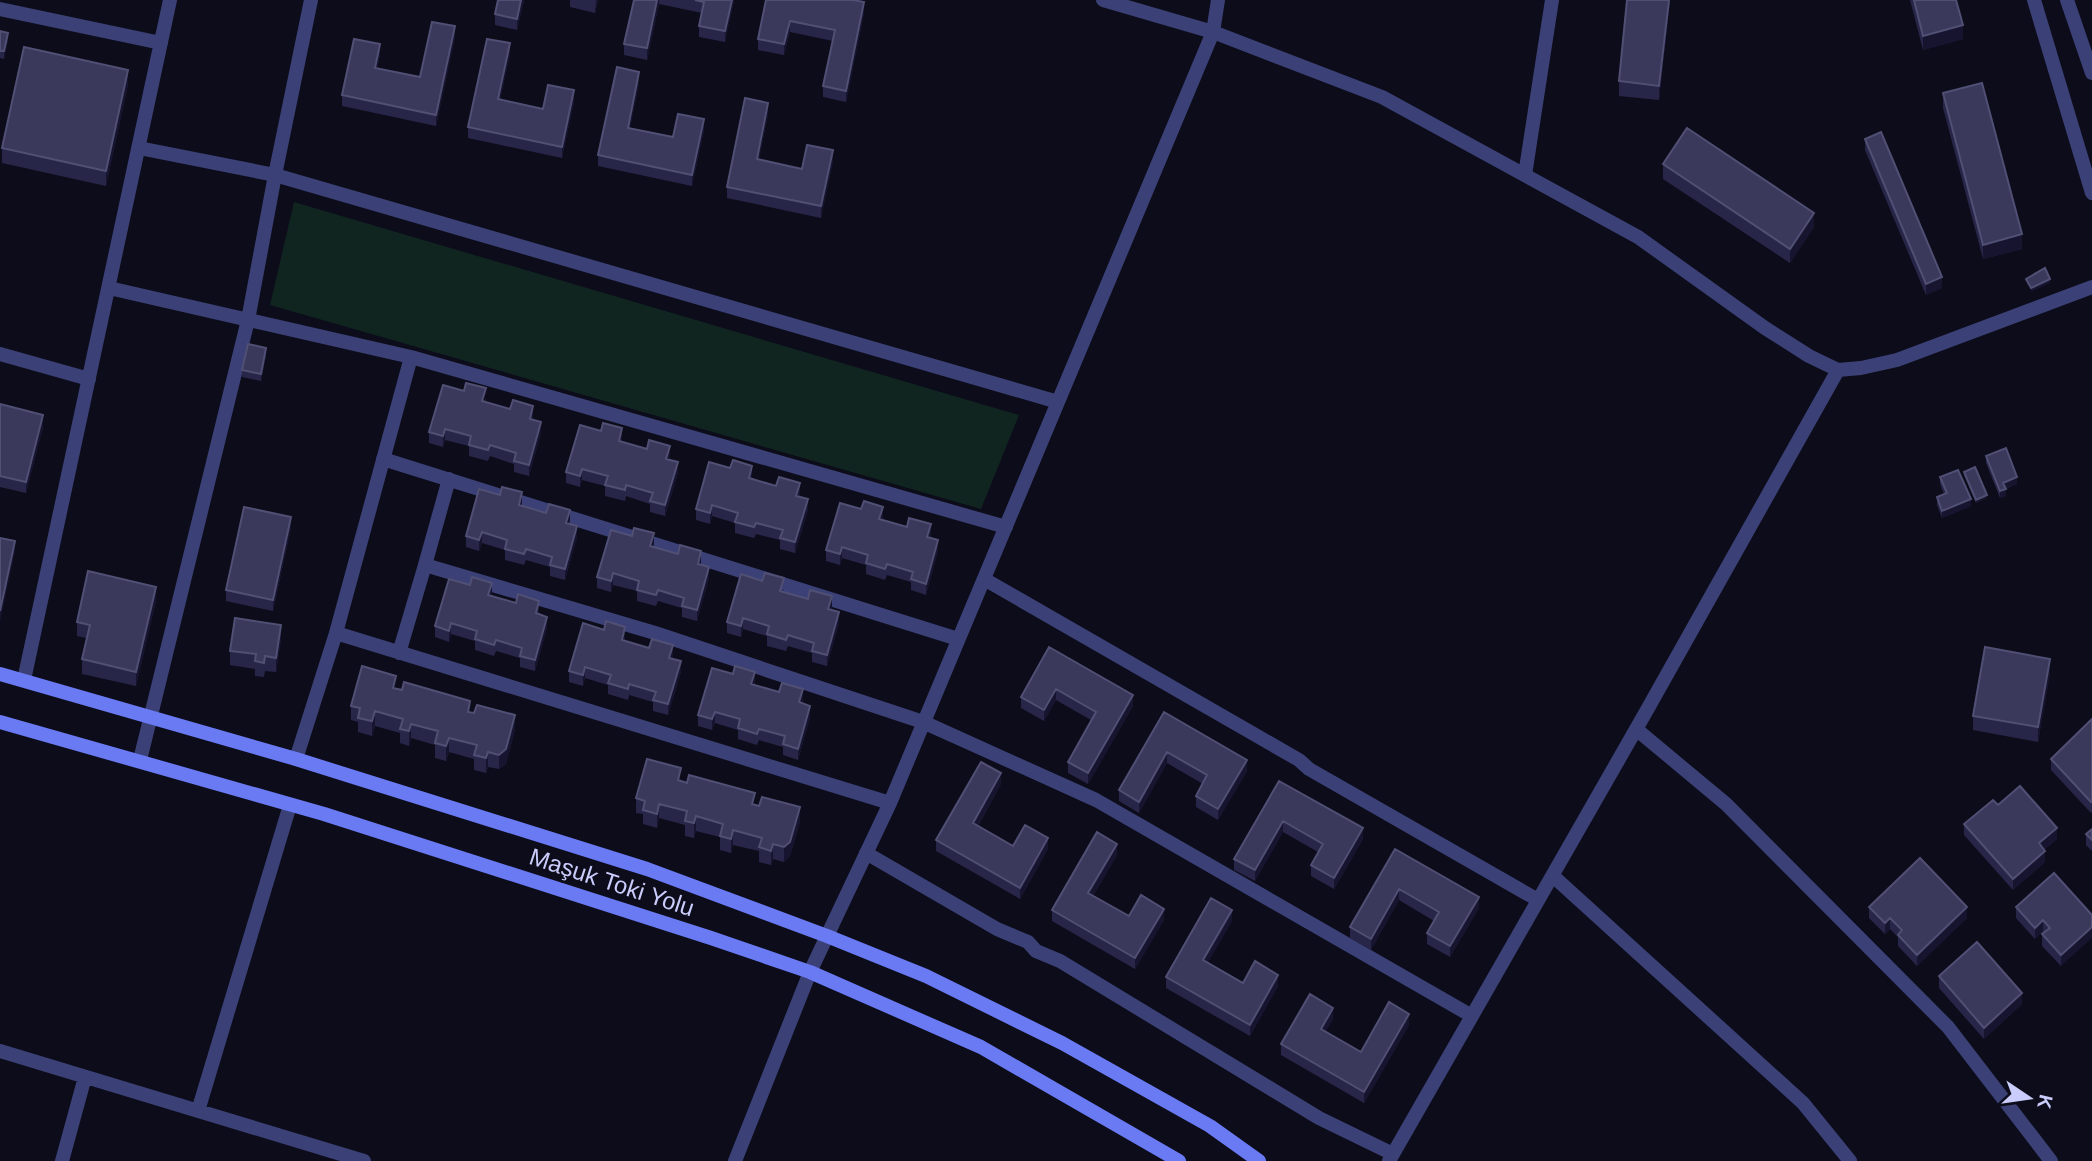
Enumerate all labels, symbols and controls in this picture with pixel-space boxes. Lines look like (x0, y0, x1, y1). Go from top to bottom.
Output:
street label: Maşuk Toki Yolu (526, 843, 698, 921)
north arrow (1994, 1063, 2064, 1133)
text: K (2033, 1093, 2057, 1111)

